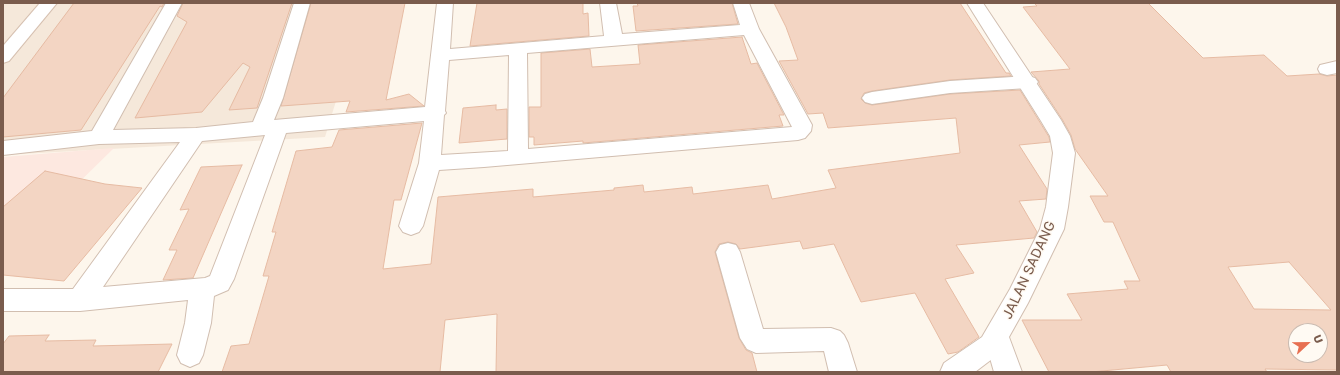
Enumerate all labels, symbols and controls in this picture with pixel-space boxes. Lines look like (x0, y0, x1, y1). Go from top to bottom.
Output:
street label: JALAN SADANG (999, 218, 1059, 322)
north arrow (1288, 323, 1328, 363)
text: U (1311, 333, 1326, 345)

